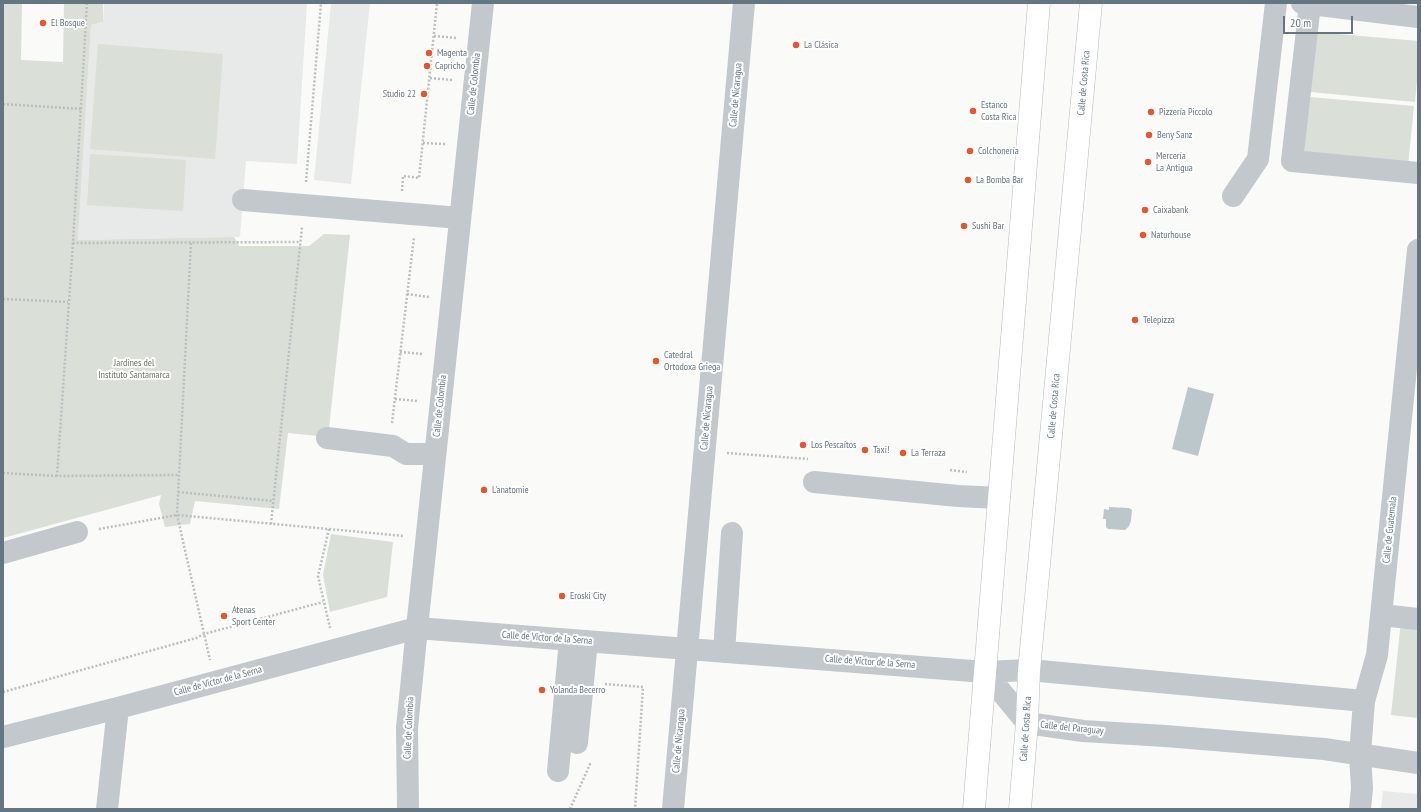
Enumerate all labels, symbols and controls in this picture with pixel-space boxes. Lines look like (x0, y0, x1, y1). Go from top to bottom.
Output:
scale bar (1285, 8, 1355, 34)
text: 20 m (1290, 15, 1311, 30)
place label: El Bosque (51, 17, 85, 29)
marker: El Bosque (38, 18, 48, 28)
place label: La Clásica (804, 39, 838, 51)
marker: La Clásica (791, 40, 801, 50)
place label: Magenta (437, 47, 467, 59)
marker: Magenta (424, 48, 434, 58)
street label: Calle de Costa Rica (1075, 50, 1093, 116)
street label: Calle de Colombia (465, 52, 483, 116)
place label: Capricho (435, 60, 465, 72)
marker: Capricho (422, 61, 432, 71)
street label: Calle de Nicaragua (727, 62, 745, 128)
place label: Studio 22 (383, 88, 416, 100)
marker: Studio 22 (419, 89, 429, 99)
place label: Estanco Costa Rica (981, 99, 1016, 122)
marker: Estanco Costa Rica (968, 106, 978, 116)
place label: Pizzería Piccolo (1159, 106, 1212, 118)
marker: Pizzería Piccolo (1146, 107, 1156, 117)
place label: Beny Sanz (1157, 129, 1192, 141)
marker: Beny Sanz (1144, 130, 1154, 140)
place label: Colchonería (978, 145, 1019, 157)
marker: Colchonería (965, 146, 975, 156)
place label: Mercería La Antigua (1156, 150, 1193, 174)
marker: Mercería La Antigua (1143, 157, 1153, 167)
place label: La Bomba Bar (976, 174, 1024, 186)
marker: La Bomba Bar (963, 175, 973, 185)
place label: Caixabank (1153, 204, 1188, 216)
marker: Caixabank (1140, 205, 1150, 215)
place label: Sushi Bar (972, 220, 1004, 232)
marker: Sushi Bar (959, 221, 969, 231)
place label: Naturhouse (1151, 229, 1191, 241)
marker: Naturhouse (1138, 230, 1148, 240)
place label: Telepizza (1143, 314, 1175, 326)
marker: Telepizza (1130, 315, 1140, 325)
place label: Catedral Ortodoxa Griega (664, 349, 720, 372)
marker: Catedral Ortodoxa Griega (651, 356, 661, 366)
park label: Jardines del Instituto Santamarca (98, 357, 170, 380)
street label: Calle de Costa Rica (1045, 373, 1063, 439)
street label: Calle de Colombia (431, 374, 449, 438)
street label: Calle de Nicaragua (698, 385, 716, 451)
place label: Los Pescaítos (811, 439, 856, 451)
marker: Los Pescaítos (798, 440, 808, 450)
place label: Taxi! (873, 444, 889, 456)
marker: Taxi! (860, 445, 870, 455)
place label: La Terraza (911, 447, 946, 459)
marker: La Terraza (898, 448, 908, 458)
place label: L'anatomie (492, 484, 529, 496)
marker: L'anatomie (479, 485, 489, 495)
street label: Calle de Guatemala (1381, 496, 1399, 564)
place label: Eroski City (570, 590, 606, 602)
marker: Eroski City (557, 591, 567, 601)
place label: Atenas Sport Center (232, 604, 275, 628)
marker: Atenas Sport Center (219, 611, 229, 621)
street label: Calle de Víctor de la Serna (502, 629, 592, 647)
street label: Calle de Víctor de la Serna (825, 653, 915, 671)
street label: Calle de Víctor de la Serna (173, 664, 263, 698)
place label: Yolanda Becerro (550, 684, 605, 696)
marker: Yolanda Becerro (537, 685, 547, 695)
street label: Calle de Costa Rica (1018, 696, 1034, 762)
street label: Calle de Colombia (401, 697, 417, 759)
street label: Calle de Nicaragua (670, 708, 688, 774)
street label: Calle del Paraguay (1040, 719, 1104, 737)

